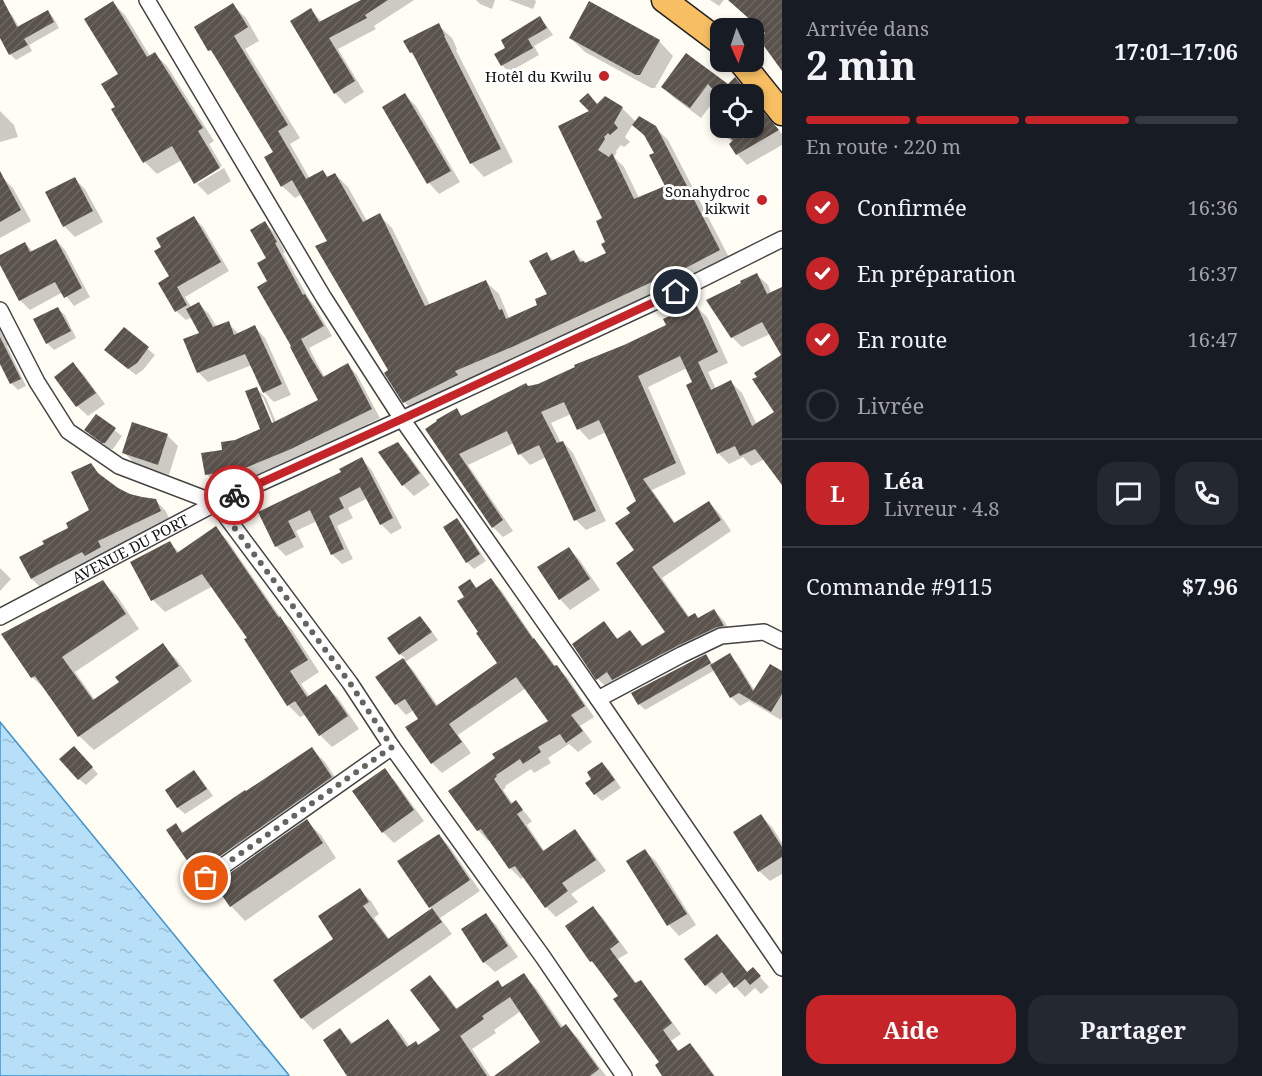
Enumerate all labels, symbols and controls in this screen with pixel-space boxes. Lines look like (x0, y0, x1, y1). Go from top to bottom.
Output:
text: Arrivée dans (806, 15, 929, 42)
north arrow (710, 18, 764, 72)
map controls (710, 18, 764, 138)
text: 17:01–17:06 (1114, 36, 1238, 66)
text: 2 min (806, 38, 916, 91)
place label: Hotêl du Kwilu (485, 66, 592, 86)
marker: Hotêl du Kwilu (597, 69, 611, 83)
button: locate (710, 84, 764, 138)
text: En route · 220 m (806, 133, 961, 160)
place label: Sonahydroc kikwit (665, 181, 750, 218)
icon: check (806, 191, 839, 224)
text: Confirmée (857, 192, 967, 222)
marker: Sonahydroc kikwit (755, 193, 769, 207)
text: 16:36 (1188, 194, 1238, 221)
icon: check (806, 257, 839, 290)
text: En préparation (857, 258, 1016, 288)
text: 16:37 (1188, 260, 1238, 287)
pin (650, 266, 701, 317)
icon: home (659, 275, 692, 308)
icon: check (806, 323, 839, 356)
text: En route (857, 324, 947, 354)
text: 16:47 (1188, 326, 1238, 353)
text: Livrée (857, 390, 924, 420)
button: chat (1097, 462, 1160, 525)
button: phone (1175, 462, 1238, 525)
courier (204, 465, 264, 525)
text: Léa (884, 465, 924, 495)
text: L (830, 478, 845, 508)
icon: bike (218, 479, 251, 512)
text: Livreur · 4.8 (884, 495, 999, 522)
street label: AVENUE DU PORT (68, 509, 192, 587)
text: Commande #9115 (806, 571, 993, 601)
text: $7.96 (1182, 571, 1238, 601)
pin (180, 852, 231, 903)
icon: bag (189, 861, 222, 894)
button: Aide (806, 995, 1016, 1064)
button: Partager (1028, 995, 1238, 1064)

